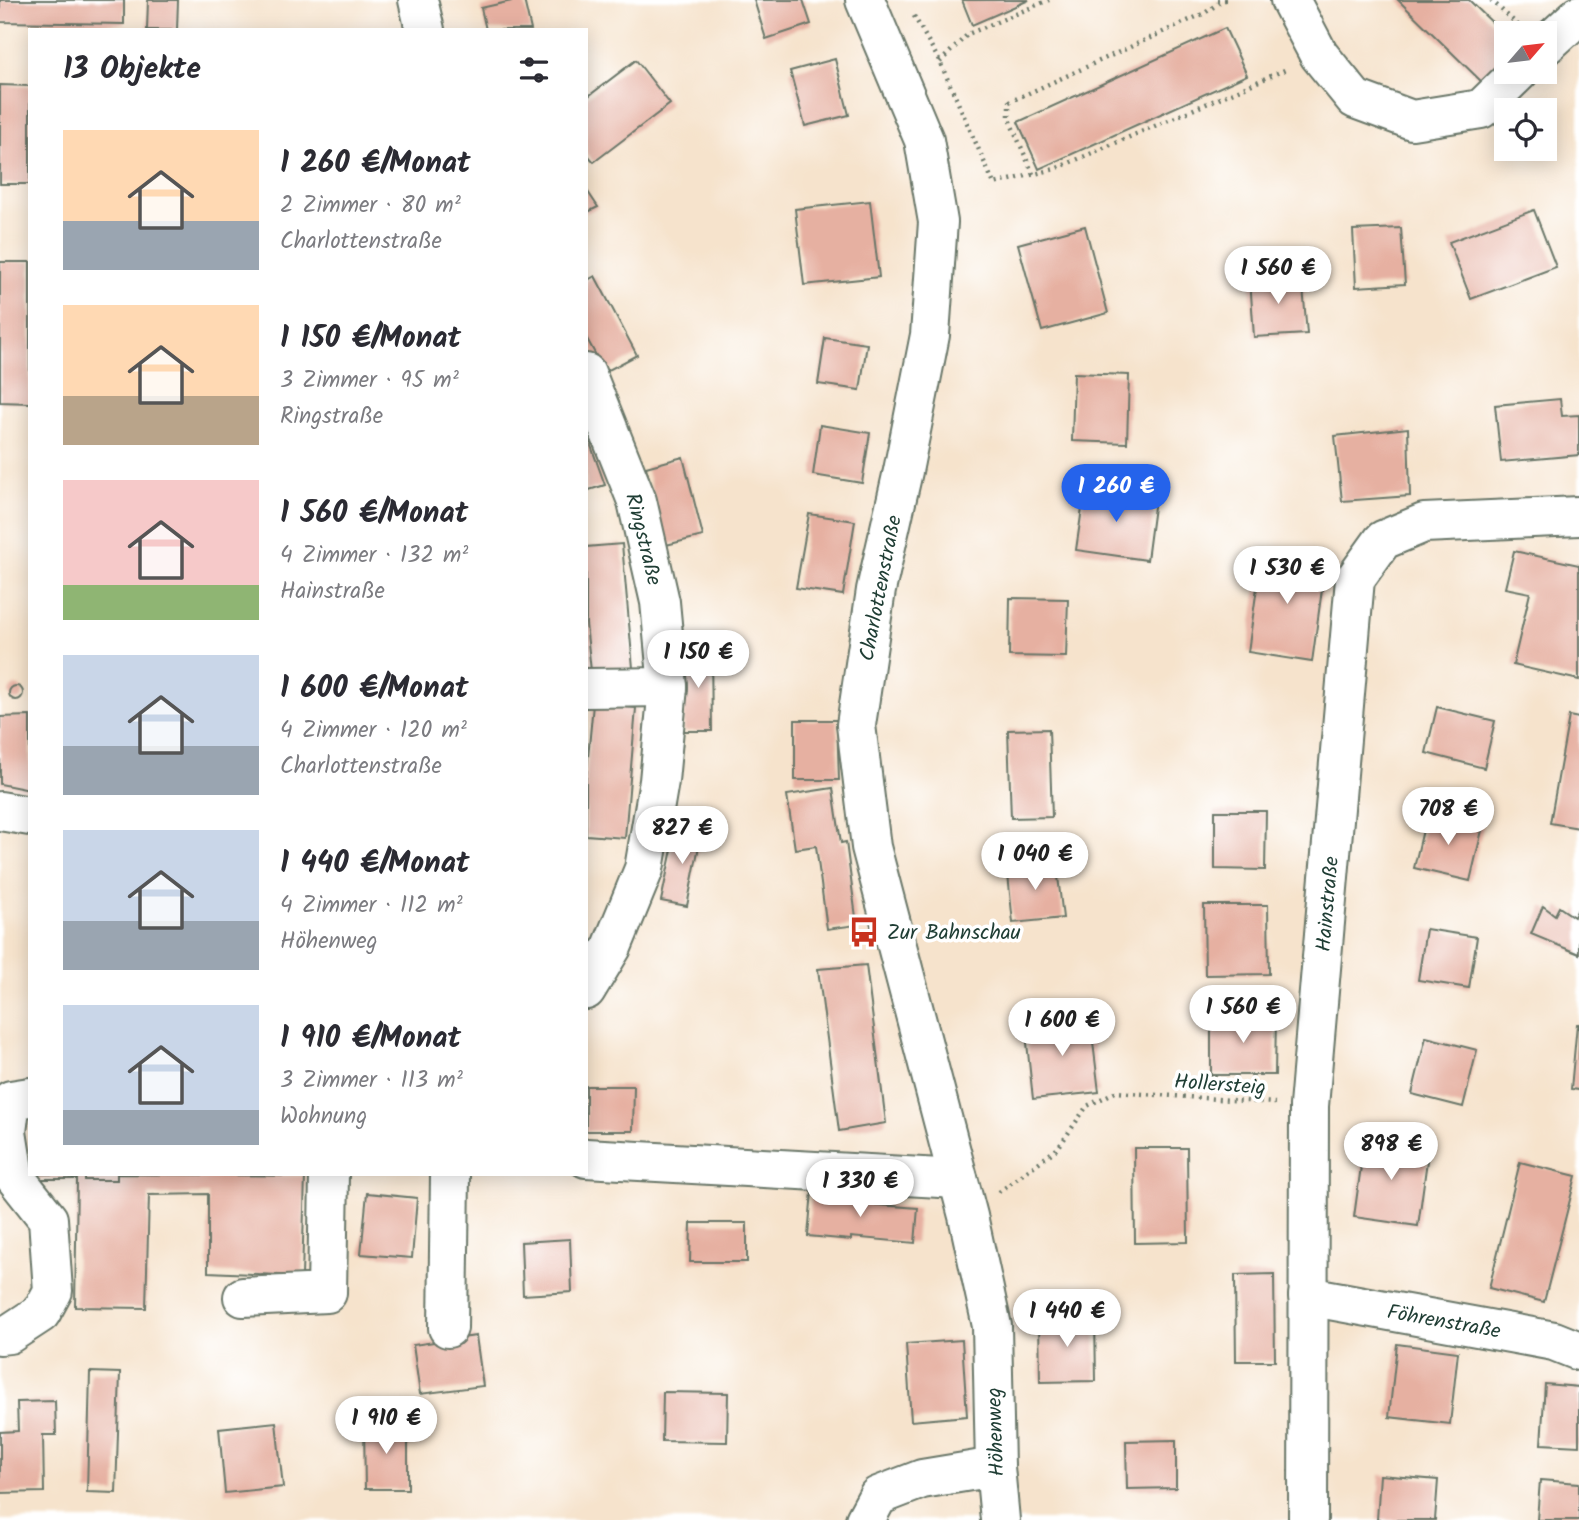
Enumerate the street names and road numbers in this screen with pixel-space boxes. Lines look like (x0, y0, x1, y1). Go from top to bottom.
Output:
street label: Ringstraße (615, 490, 670, 590)
street label: Charlottenstraße (851, 512, 912, 664)
street label: Hainstraße (1308, 854, 1349, 953)
street label: Hollersteig (1173, 1066, 1267, 1105)
street label: Föhrenstraße (1384, 1296, 1504, 1349)
street label: Höhenweg (978, 1387, 1015, 1477)

